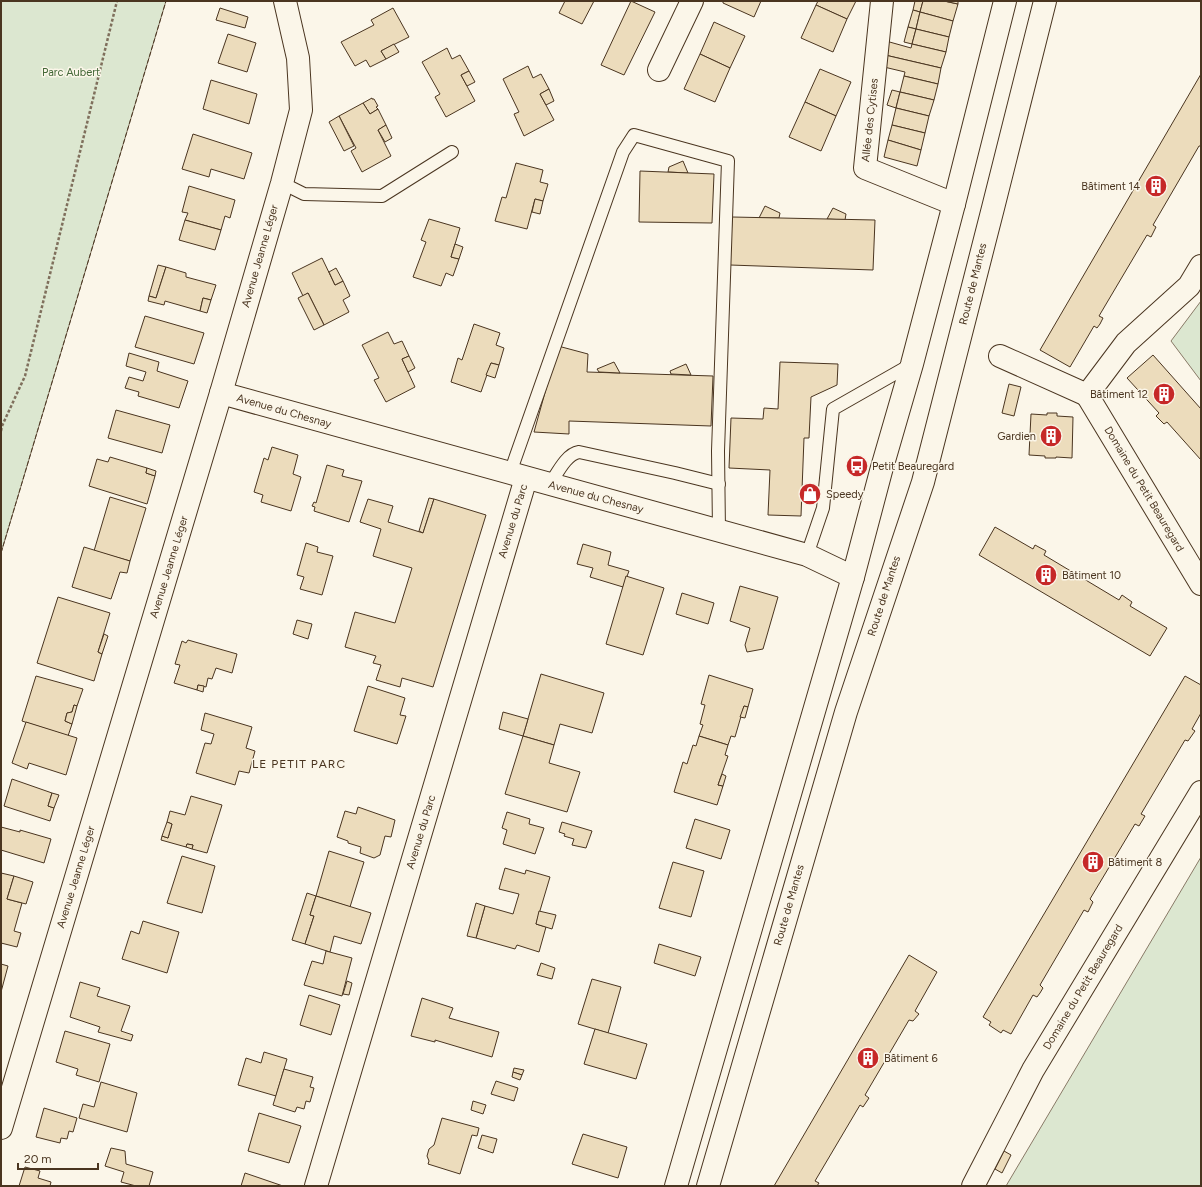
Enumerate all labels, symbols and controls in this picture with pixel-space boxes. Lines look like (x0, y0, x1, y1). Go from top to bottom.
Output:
park label: Parc Aubert (42, 66, 100, 79)
street label: Allée des Cytises (859, 78, 881, 162)
building icon: Bâtiment 14 (1143, 173, 1169, 199)
place label: Bâtiment 14 (1081, 180, 1140, 193)
street label: Avenue Jeanne Léger (239, 203, 281, 309)
street label: Route de Mantes (957, 242, 989, 326)
building icon: Bâtiment 12 (1151, 381, 1177, 407)
place label: Bâtiment 12 (1090, 388, 1148, 401)
street label: Avenue du Chesnay (235, 391, 333, 431)
building icon: Gardien (1038, 423, 1064, 449)
street label: Domaine du Petit Beauregard (1101, 424, 1187, 554)
place label: Gardien (997, 430, 1036, 443)
bus stop icon: Petit Beauregard (844, 453, 870, 479)
place label: Petit Beauregard (872, 460, 954, 473)
street label: Avenue du Chesnay (547, 478, 645, 516)
shop icon: Speedy (797, 481, 823, 507)
street label: Avenue du Parc (496, 482, 530, 560)
place label: Speedy (826, 488, 864, 501)
street label: Avenue Jeanne Léger (147, 514, 191, 620)
street label: Route de Mantes (865, 554, 903, 638)
building icon: Bâtiment 10 (1033, 562, 1059, 588)
place label: Bâtiment 10 (1062, 569, 1121, 582)
district label: LE PETIT PARC (252, 757, 346, 771)
street label: Avenue du Parc (404, 793, 438, 871)
street label: Avenue Jeanne Léger (54, 824, 98, 930)
building icon: Bâtiment 8 (1080, 849, 1106, 875)
place label: Bâtiment 8 (1108, 856, 1162, 869)
street label: Route de Mantes (771, 863, 807, 947)
street label: Domaine du Petit Beauregard (1040, 922, 1126, 1052)
building icon: Bâtiment 6 (855, 1045, 881, 1071)
place label: Bâtiment 6 (884, 1052, 938, 1065)
scale bar (18, 1145, 98, 1171)
text: 20 m (24, 1152, 52, 1166)

